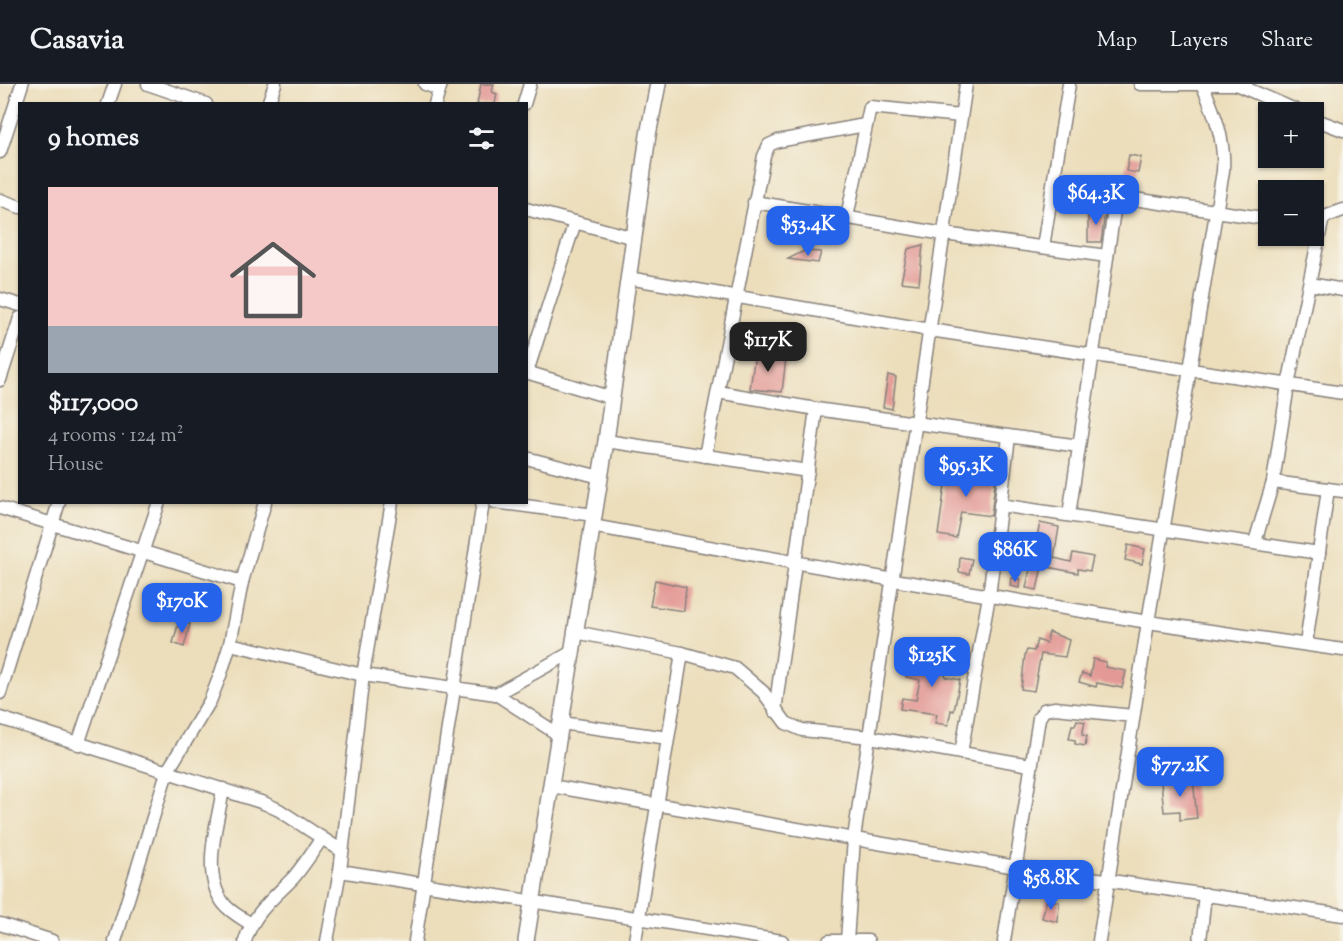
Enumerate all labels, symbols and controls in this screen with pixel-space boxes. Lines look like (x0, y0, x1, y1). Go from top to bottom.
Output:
text: Casavia (30, 21, 124, 61)
text: Map (1097, 26, 1137, 56)
text: Layers (1170, 26, 1228, 56)
text: Share (1261, 26, 1313, 56)
map controls (1258, 102, 1324, 246)
button: + (1258, 102, 1324, 168)
text: 9 homes (48, 120, 139, 157)
icon: filters (465, 122, 498, 155)
pin: $64.3K (1047, 175, 1145, 226)
text: $64.3K (1067, 180, 1125, 209)
button: − (1258, 180, 1324, 246)
pin: $53.4K (759, 206, 857, 257)
text: $53.4K (780, 211, 836, 240)
icon: home (219, 226, 327, 334)
pin: $117K (726, 322, 810, 373)
text: $117K (744, 327, 792, 356)
text: $117,000 (48, 385, 138, 422)
text: 4 rooms · 124 m² (48, 422, 183, 451)
pin: $95.3K (917, 447, 1015, 498)
text: House (48, 451, 103, 480)
text: $95.3K (938, 452, 994, 481)
pin: $86K (979, 532, 1051, 583)
text: $86K (992, 537, 1038, 566)
pin: $170K (140, 583, 224, 634)
text: $170K (156, 588, 208, 617)
pin: $125K (890, 637, 974, 688)
text: $125K (908, 642, 956, 671)
pin: $77.2K (1131, 747, 1229, 798)
text: $77.2K (1151, 752, 1209, 781)
pin: $58.8K (1002, 860, 1100, 911)
text: $58.8K (1023, 865, 1079, 894)

